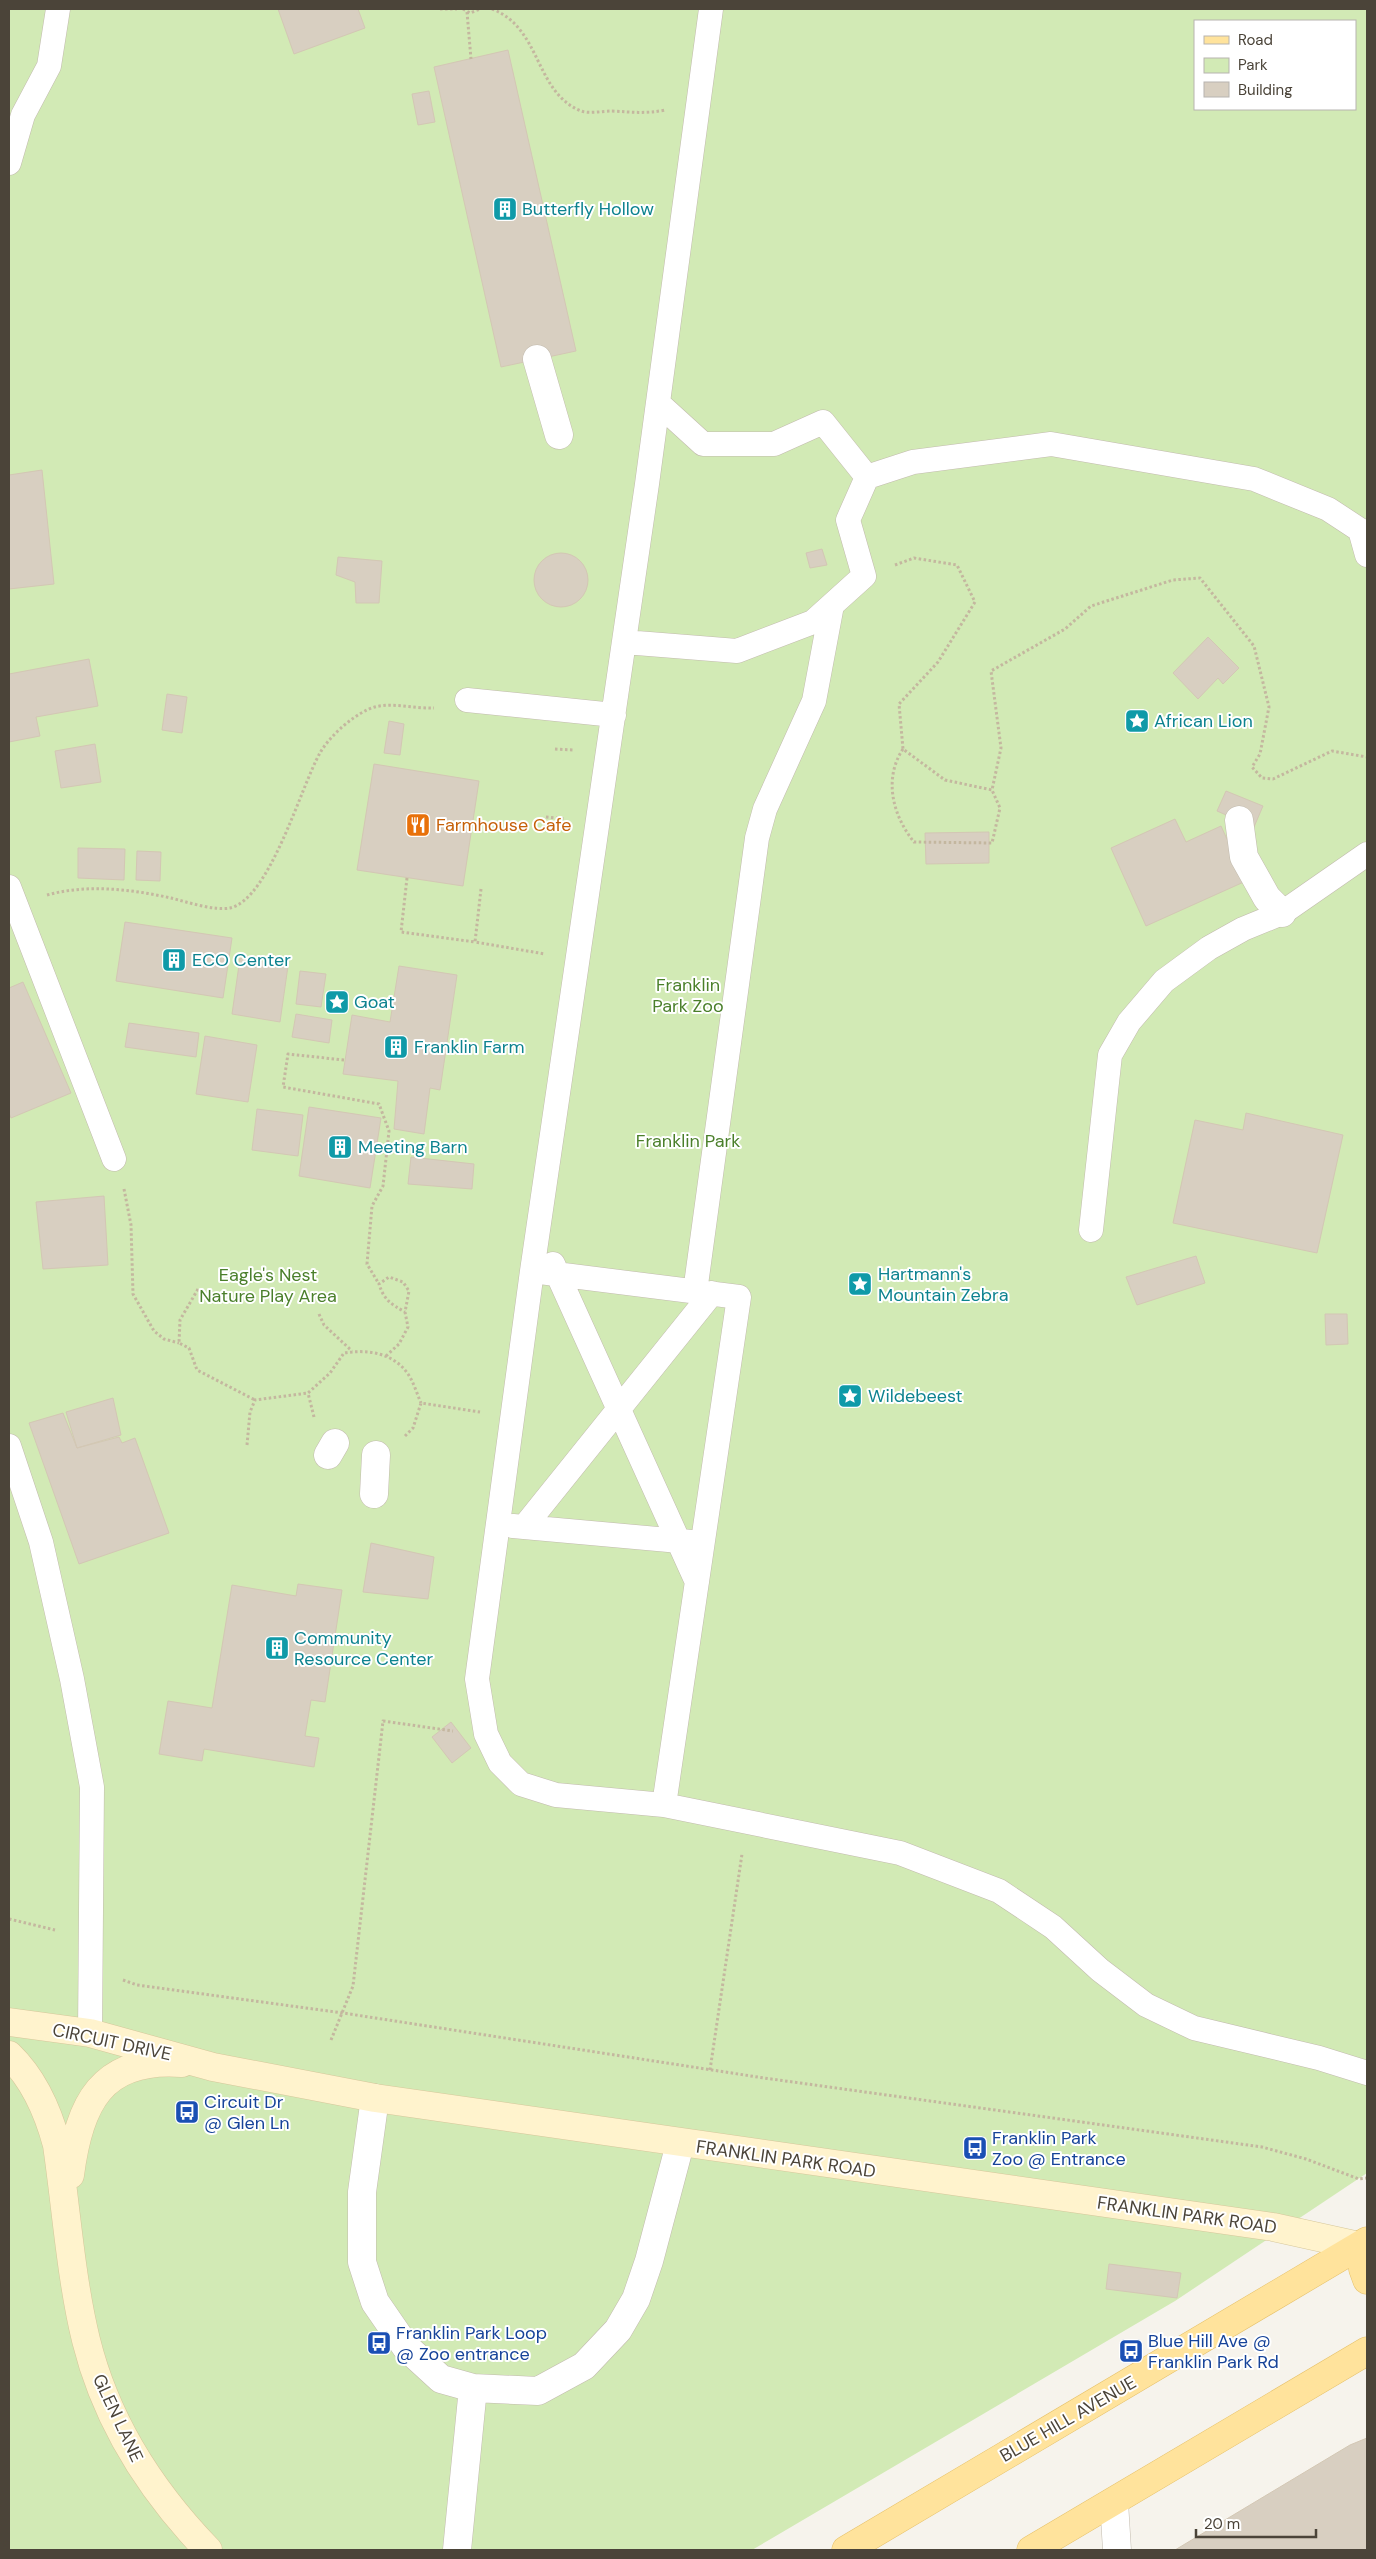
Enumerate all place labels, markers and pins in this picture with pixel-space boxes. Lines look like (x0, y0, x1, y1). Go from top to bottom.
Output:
building icon: Butterfly Hollow (492, 196, 518, 222)
place label: Butterfly Hollow (522, 197, 654, 221)
place icon: African Lion (1124, 708, 1150, 734)
place label: African Lion (1154, 709, 1253, 733)
restaurant icon: Farmhouse Cafe (405, 812, 431, 838)
place label: Farmhouse Cafe (436, 813, 572, 837)
building icon: ECO Center (161, 947, 187, 973)
place label: ECO Center (192, 948, 291, 972)
place icon: Goat (324, 989, 350, 1015)
place label: Goat (354, 990, 395, 1014)
building icon: Franklin Farm (383, 1034, 409, 1060)
place label: Franklin Farm (414, 1035, 524, 1059)
building icon: Meeting Barn (327, 1134, 353, 1160)
place label: Meeting Barn (358, 1135, 467, 1159)
place label: Hartmann's Mountain Zebra (878, 1262, 1008, 1307)
place icon: Hartmann's Mountain Zebra (847, 1271, 873, 1297)
place icon: Wildebeest (837, 1383, 863, 1409)
place label: Wildebeest (868, 1384, 963, 1408)
place label: Community Resource Center (294, 1626, 434, 1671)
building icon: Community Resource Center (264, 1635, 290, 1661)
place label: Circuit Dr @ Glen Ln (204, 2090, 290, 2135)
bus stop icon: Circuit Dr @ Glen Ln (174, 2099, 200, 2125)
place label: Franklin Park Zoo @ Entrance (992, 2126, 1126, 2171)
bus stop icon: Franklin Park Zoo @ Entrance (962, 2135, 988, 2161)
place label: Franklin Park Loop @ Zoo entrance (396, 2321, 547, 2366)
place label: Blue Hill Ave @ Franklin Park Rd (1148, 2329, 1279, 2374)
bus stop icon: Franklin Park Loop @ Zoo entrance (366, 2330, 392, 2356)
bus stop icon: Blue Hill Ave @ Franklin Park Rd (1118, 2338, 1144, 2364)

